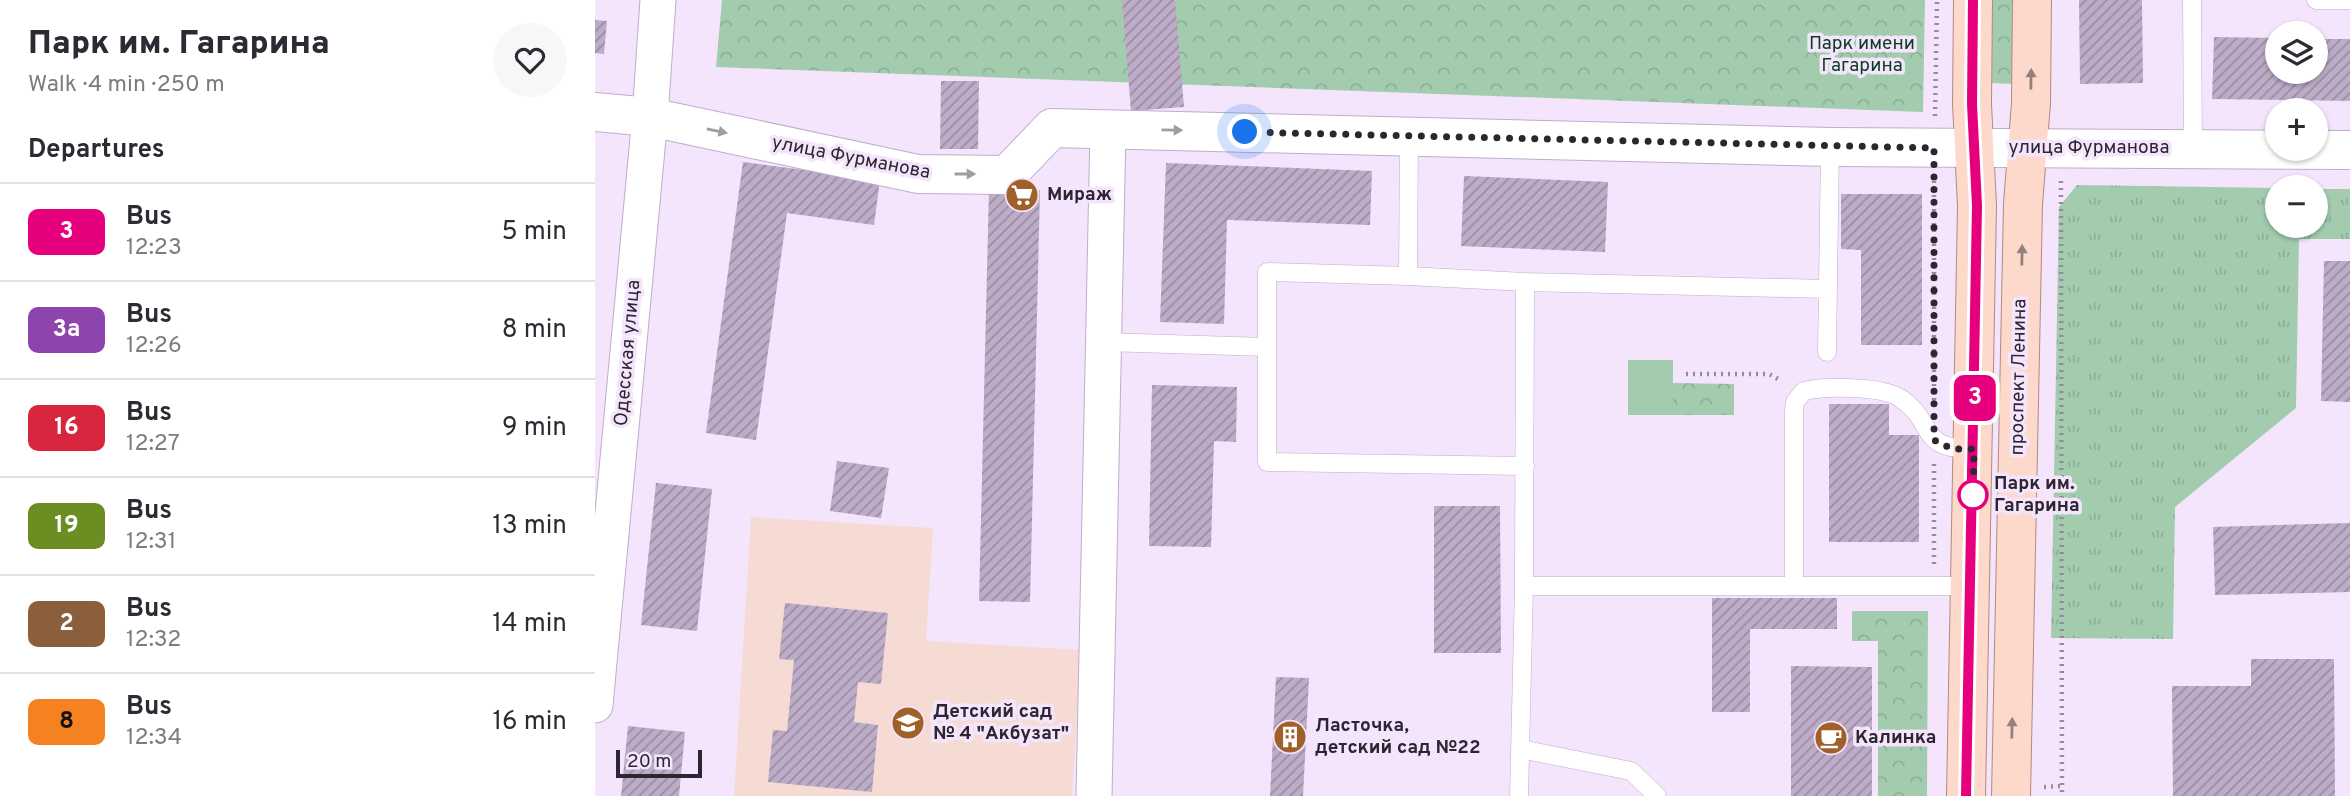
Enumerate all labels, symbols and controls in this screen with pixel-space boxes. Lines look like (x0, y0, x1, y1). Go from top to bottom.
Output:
map controls (2265, 21, 2328, 238)
button: layers (2265, 21, 2328, 84)
button: heart (493, 23, 567, 97)
text: Парк им. Гагарина (28, 24, 330, 66)
park label: Парк имени Гагарина (1809, 32, 1915, 78)
one-way arrow (2025, 68, 2037, 90)
text: Walk · 4 min · 250 m (28, 71, 225, 100)
button: + (2265, 98, 2328, 161)
your location (1227, 114, 1262, 149)
one-way arrow (1161, 125, 1183, 136)
one-way arrow (706, 126, 728, 137)
street label: улица Фурманова (770, 131, 932, 185)
text: Departures (28, 134, 165, 167)
street label: улица Фурманова (2009, 136, 2169, 160)
one-way arrow (954, 168, 976, 180)
button: − (2265, 175, 2328, 238)
supermarket icon: Мираж (1003, 176, 1041, 214)
place label: Мираж (1047, 183, 1112, 207)
text: Bus (126, 201, 172, 234)
text: 5 min (501, 216, 567, 249)
text: 3 (59, 217, 74, 247)
text: 12:23 (126, 234, 182, 263)
one-way arrow (2016, 244, 2028, 266)
street label: Одесская улица (610, 279, 646, 427)
street label: проспект Ленина (2006, 298, 2032, 456)
text: Bus (126, 299, 172, 332)
text: 8 min (502, 314, 567, 347)
text: 3а (53, 315, 80, 345)
text: 12:26 (126, 332, 182, 361)
line badge: 3 (1952, 375, 1998, 421)
text: 3 (1968, 383, 1982, 413)
text: Bus (126, 397, 172, 430)
text: 9 min (502, 412, 567, 445)
text: 16 (54, 413, 79, 443)
text: 12:27 (126, 430, 180, 459)
place label: Парк им. Гагарина (1994, 472, 2080, 518)
marker: Парк им. Гагарина (1958, 480, 1988, 510)
text: Bus (126, 495, 172, 528)
text: 13 min (492, 510, 567, 543)
text: 19 (54, 511, 79, 541)
text: 12:31 (126, 528, 176, 557)
text: Bus (126, 593, 172, 626)
text: 14 min (492, 608, 567, 641)
text: 2 (59, 609, 74, 639)
text: 12:32 (126, 626, 181, 655)
text: Bus (126, 691, 172, 724)
place label: Детский сад № 4 "Акбузат" (933, 700, 1069, 746)
school or university icon: Детский сад № 4 "Акбузат" (889, 704, 927, 742)
text: 16 min (492, 706, 567, 739)
text: 8 (59, 707, 74, 737)
place label: Ласточка, детский сад №22 (1315, 714, 1481, 760)
one-way arrow (2007, 717, 2018, 739)
building icon: Ласточка, детский сад №22 (1271, 718, 1309, 756)
cafe icon: Калинка (1812, 719, 1850, 757)
text: 12:34 (126, 724, 182, 753)
place label: Калинка (1855, 726, 1936, 750)
scale bar (616, 747, 702, 779)
text: 20 m (627, 750, 671, 774)

